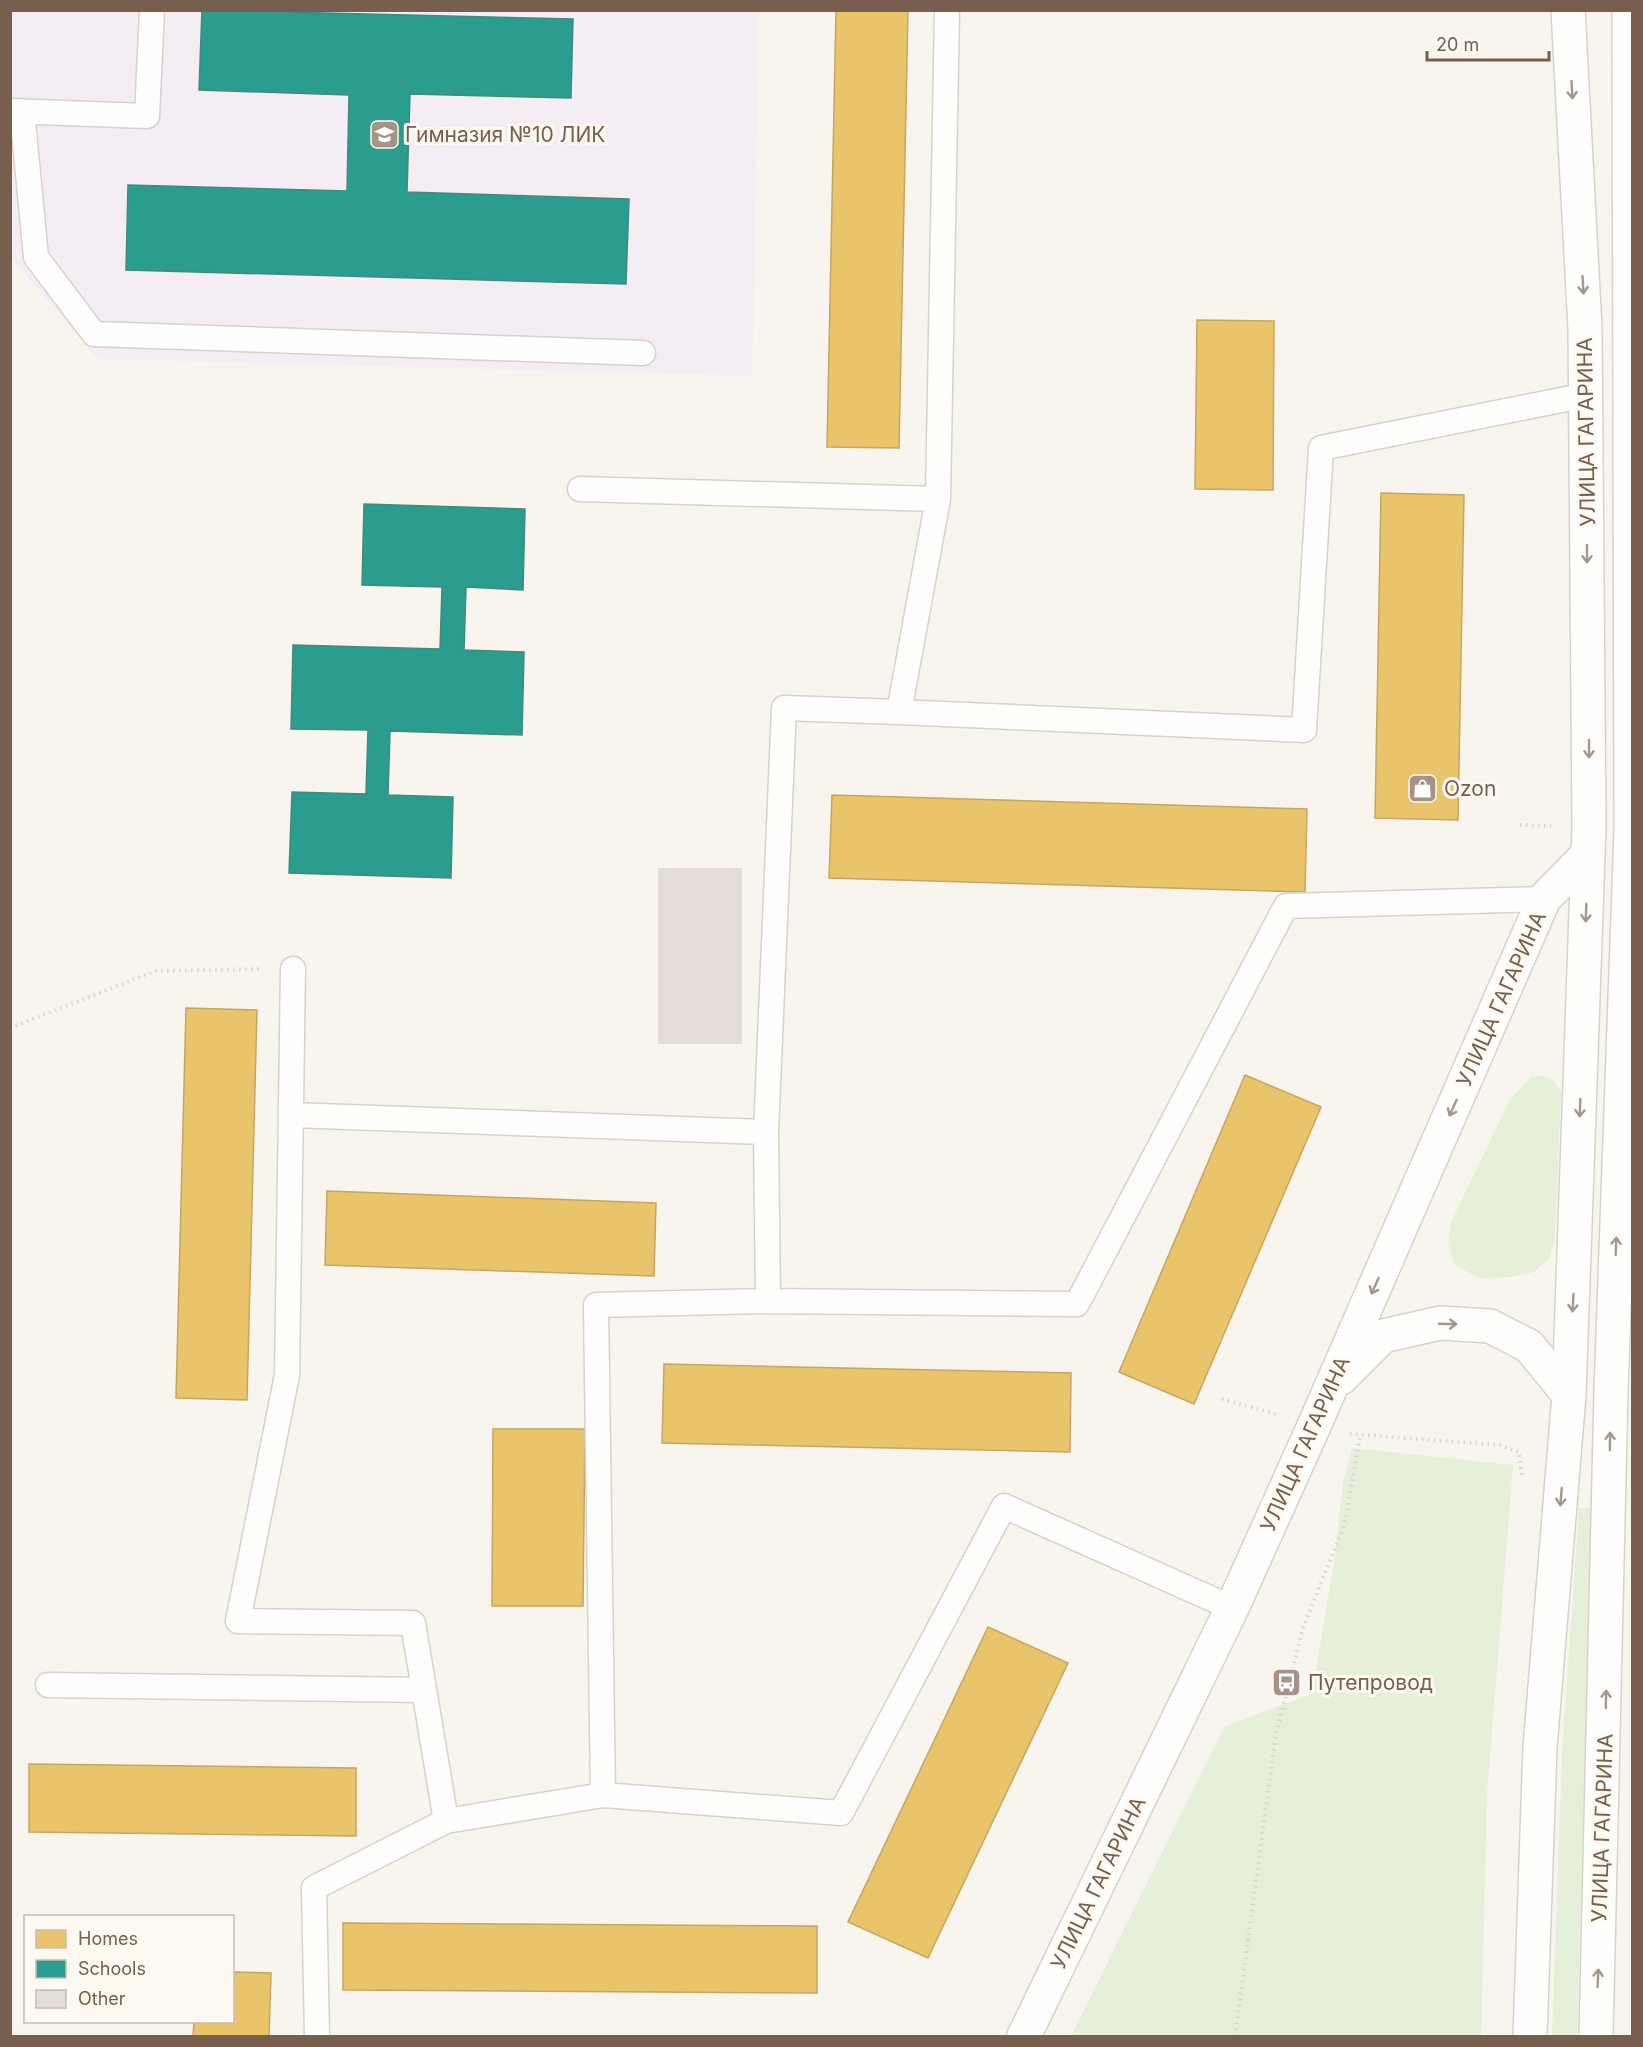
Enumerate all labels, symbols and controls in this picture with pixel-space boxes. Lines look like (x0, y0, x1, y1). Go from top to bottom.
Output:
scale bar (1427, 24, 1548, 62)
text: 20 m (1436, 34, 1479, 55)
one-way arrow (1567, 79, 1578, 99)
school or university icon: Гимназия №10 ЛИК (368, 118, 400, 150)
place label: Гимназия №10 ЛИК (405, 122, 605, 147)
one-way arrow (1577, 274, 1588, 294)
street label: УЛИЦА ГАГАРИНА (1572, 337, 1600, 527)
one-way arrow (1581, 544, 1593, 564)
one-way arrow (1583, 739, 1595, 759)
shop icon: Ozon (1407, 772, 1439, 804)
place label: Ozon (1444, 776, 1496, 801)
one-way arrow (1580, 903, 1591, 923)
street label: УЛИЦА ГАГАРИНА (1451, 907, 1551, 1091)
one-way arrow (1447, 1098, 1458, 1116)
one-way arrow (1575, 1098, 1586, 1118)
one-way arrow (1610, 1237, 1621, 1257)
one-way arrow (1368, 1277, 1380, 1295)
one-way arrow (1568, 1292, 1579, 1312)
one-way arrow (1438, 1318, 1458, 1330)
street label: УЛИЦА ГАГАРИНА (1255, 1352, 1355, 1536)
one-way arrow (1604, 1432, 1616, 1452)
one-way arrow (1555, 1487, 1566, 1507)
bus stop icon: Путепровод (1271, 1666, 1303, 1698)
place label: Путепровод (1308, 1670, 1433, 1695)
one-way arrow (1600, 1690, 1611, 1710)
street label: УЛИЦА ГАГАРИНА (1586, 1733, 1618, 1923)
street label: УЛИЦА ГАГАРИНА (1045, 1792, 1151, 1974)
legend (24, 1915, 234, 2023)
text: Homes (78, 1928, 138, 1949)
text: Schools (78, 1958, 146, 1979)
one-way arrow (1593, 1969, 1604, 1989)
text: Other (78, 1988, 126, 2009)

